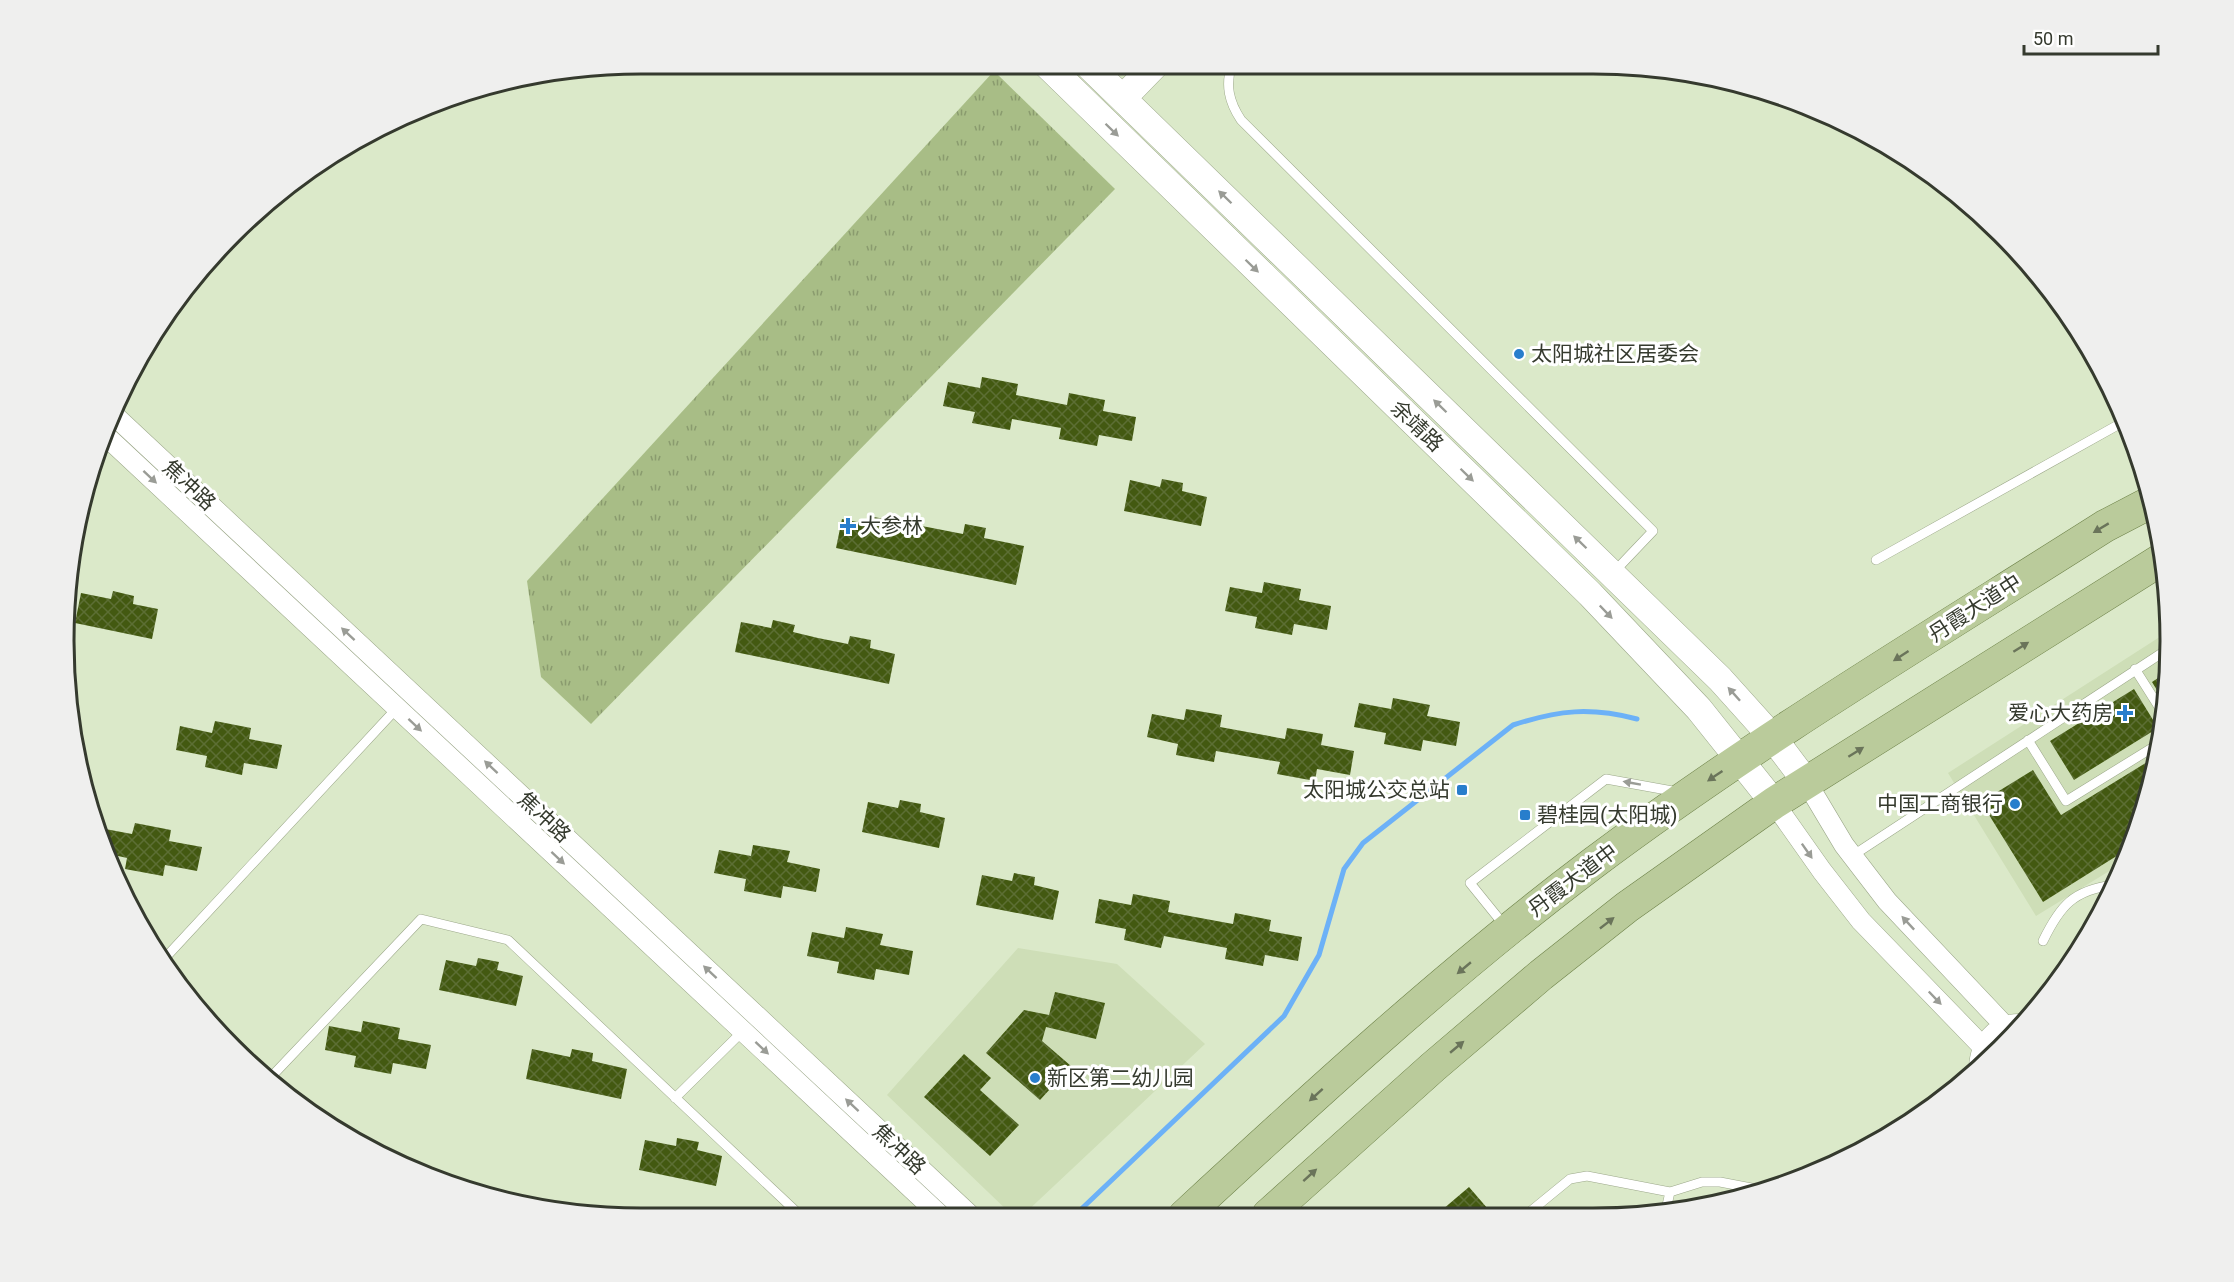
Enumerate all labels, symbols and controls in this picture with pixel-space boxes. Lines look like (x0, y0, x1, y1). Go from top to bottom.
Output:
scale bar (2024, 18, 2158, 56)
text: 50 m (2033, 28, 2073, 49)
one-way arrow (1105, 122, 1119, 136)
one-way arrow (1218, 191, 1232, 205)
one-way arrow (1244, 258, 1258, 272)
place label: 太阳城社区居委会 (1531, 342, 1699, 366)
marker: 太阳城社区居委会 (1512, 347, 1526, 361)
street label: 余靖路 (1386, 395, 1448, 457)
one-way arrow (1434, 400, 1448, 414)
street label: 焦冲路 (158, 455, 220, 515)
one-way arrow (1459, 467, 1473, 481)
one-way arrow (142, 470, 157, 483)
place label: 大参林 (860, 514, 923, 538)
marker: 大参林 (841, 519, 855, 533)
one-way arrow (2093, 523, 2109, 534)
one-way arrow (1573, 536, 1587, 550)
street label: 丹霞大道中 (1924, 569, 2026, 647)
one-way arrow (1599, 604, 1613, 619)
one-way arrow (341, 627, 356, 641)
one-way arrow (2013, 642, 2029, 653)
one-way arrow (1893, 650, 1909, 661)
one-way arrow (1728, 687, 1741, 702)
place label: 爱心大药房 (2008, 701, 2113, 725)
marker: 爱心大药房 (2118, 706, 2132, 720)
one-way arrow (408, 718, 423, 732)
one-way arrow (1848, 746, 1864, 757)
one-way arrow (483, 760, 498, 774)
one-way arrow (1707, 770, 1723, 781)
place label: 太阳城公交总站 (1303, 778, 1450, 802)
one-way arrow (1622, 779, 1641, 788)
marker: 太阳城公交总站 (1455, 783, 1469, 797)
street label: 焦冲路 (513, 787, 575, 847)
place label: 中国工商银行 (1877, 792, 2003, 816)
marker: 中国工商银行 (2008, 797, 2022, 811)
place label: 碧桂园(太阳城) (1537, 803, 1678, 827)
marker: 碧桂园(太阳城) (1518, 808, 1532, 822)
street label: 丹霞大道中 (1524, 839, 1622, 921)
one-way arrow (1801, 843, 1812, 859)
one-way arrow (550, 851, 565, 865)
one-way arrow (1599, 916, 1615, 929)
one-way arrow (1901, 916, 1915, 930)
one-way arrow (1456, 961, 1472, 974)
one-way arrow (703, 966, 718, 979)
one-way arrow (1928, 990, 1942, 1005)
one-way arrow (1449, 1040, 1465, 1053)
one-way arrow (754, 1041, 768, 1055)
place label: 新区第二幼儿园 (1047, 1066, 1194, 1090)
marker: 新区第二幼儿园 (1028, 1071, 1042, 1085)
one-way arrow (1309, 1088, 1324, 1102)
one-way arrow (845, 1098, 860, 1112)
street label: 焦冲路 (868, 1119, 930, 1179)
one-way arrow (1302, 1169, 1317, 1182)

